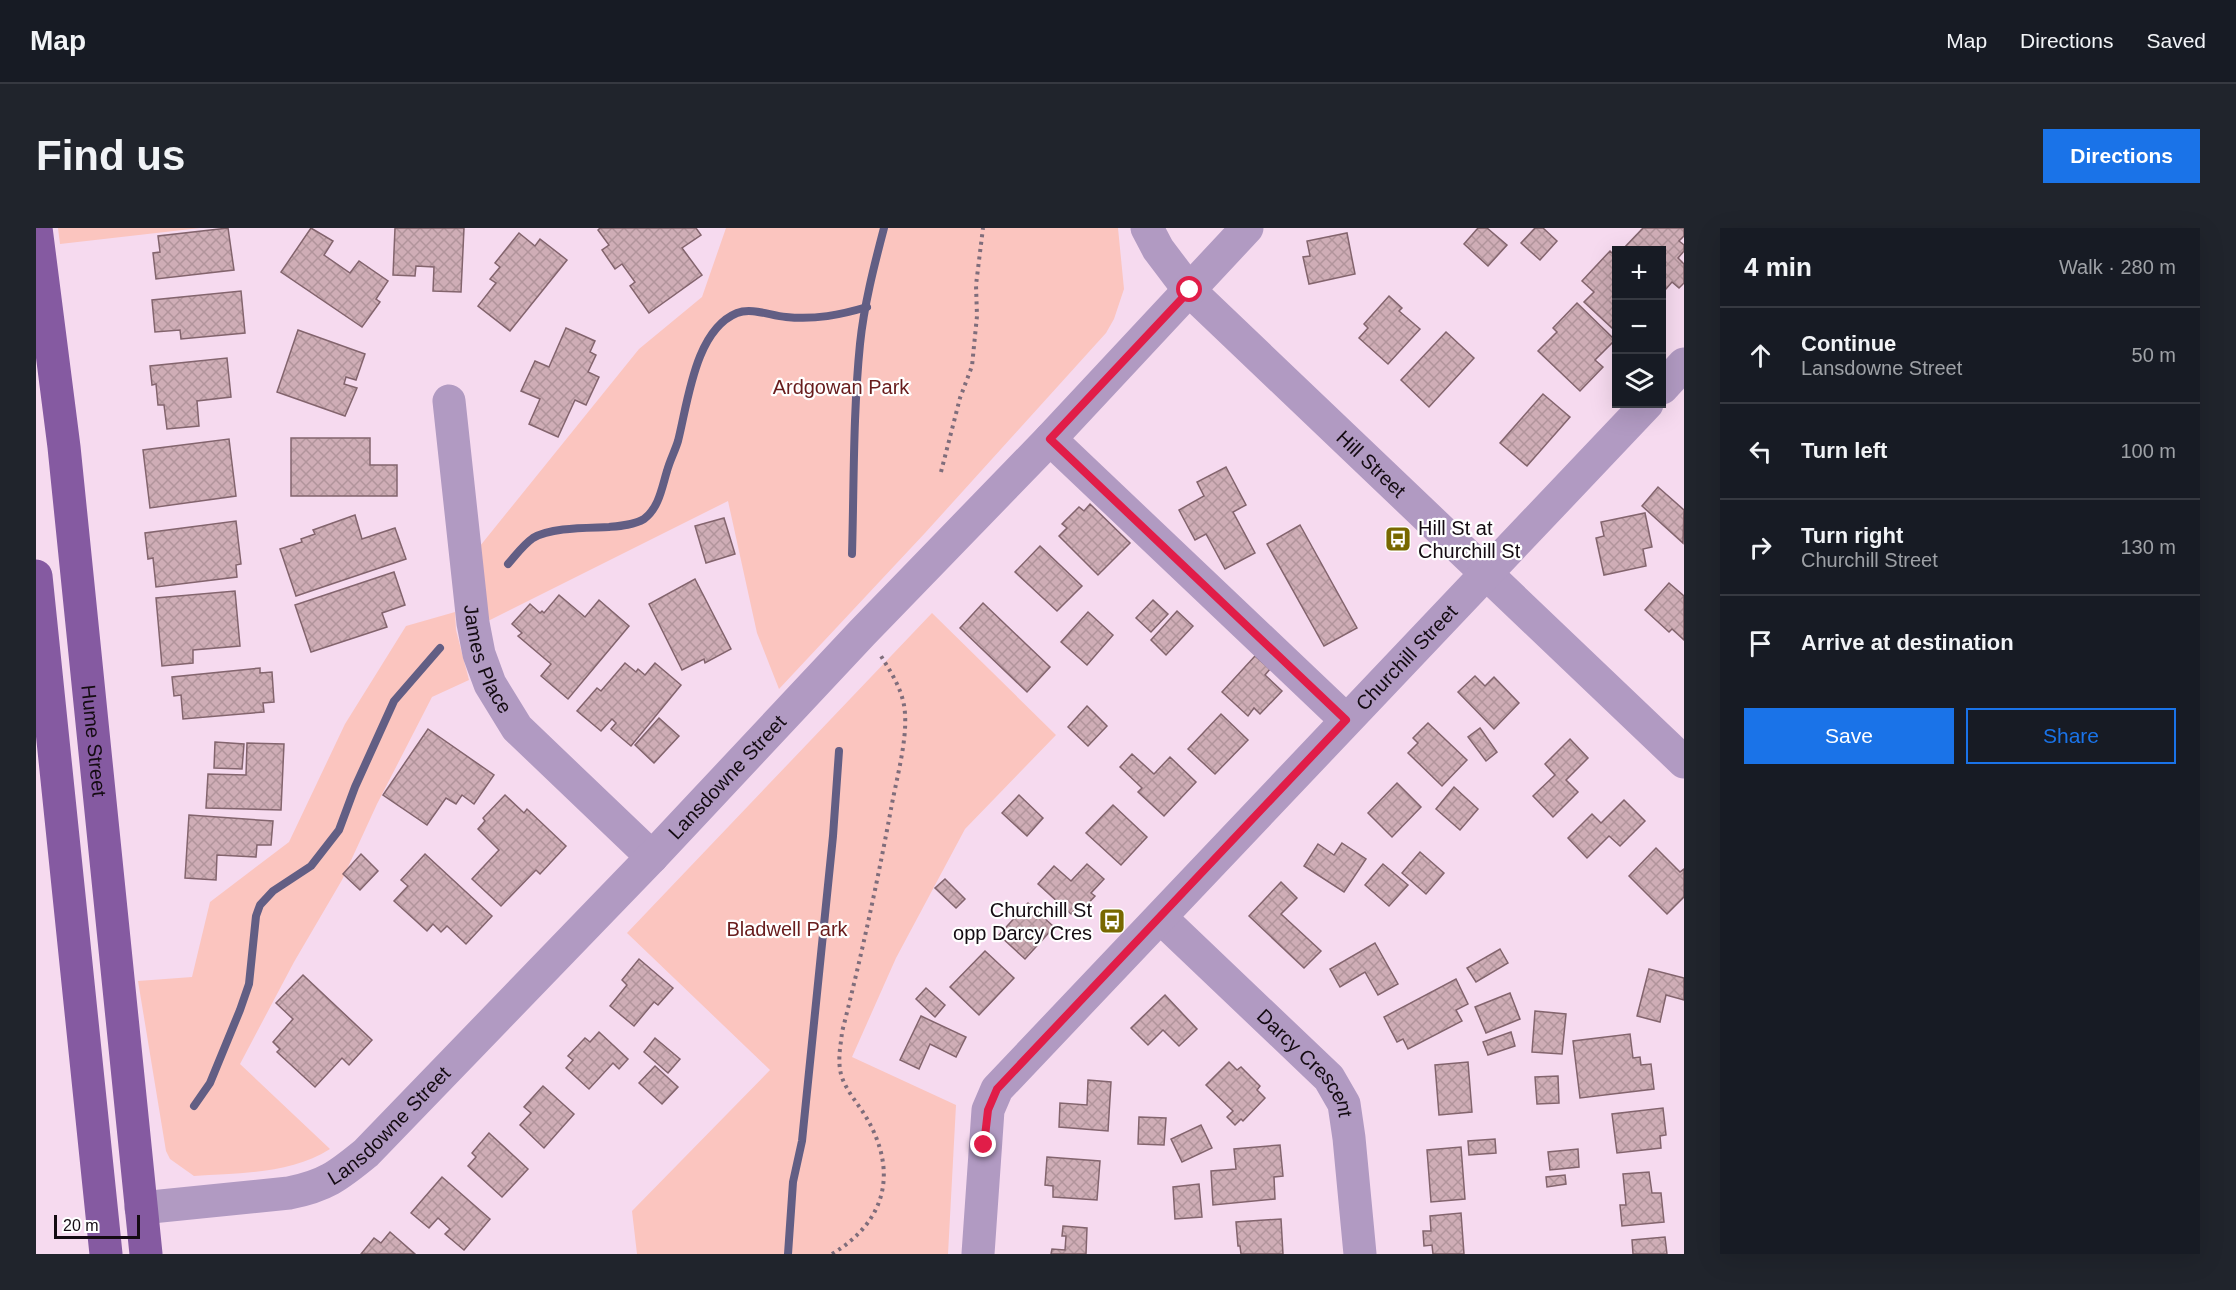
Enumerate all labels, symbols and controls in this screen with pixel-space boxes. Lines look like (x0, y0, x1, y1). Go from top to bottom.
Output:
text: Map (30, 25, 86, 56)
text: Map (1946, 29, 1987, 52)
text: Directions (2020, 29, 2113, 52)
text: Saved (2146, 29, 2206, 52)
button: Directions (2043, 129, 2200, 183)
text: Find us (36, 132, 185, 179)
map controls (1612, 246, 1666, 408)
button: + (1612, 246, 1666, 300)
text: 4 min (1744, 252, 1812, 282)
text: Walk · 280 m (2059, 256, 2176, 278)
route start (1176, 276, 1202, 302)
button: − (1612, 300, 1666, 354)
text: Continue (1801, 331, 1896, 356)
icon: ahead (1744, 339, 1777, 372)
text: 50 m (2132, 344, 2176, 366)
button: layers (1612, 354, 1666, 408)
text: Lansdowne Street (1801, 357, 1962, 379)
park label: Ardgowan Park (773, 376, 910, 398)
street label: Hill Street (1332, 426, 1411, 502)
icon: left (1744, 435, 1777, 468)
text: Turn left (1801, 438, 1887, 463)
text: 100 m (2120, 440, 2176, 462)
place label: Hill St at Churchill St (1418, 517, 1521, 562)
text: Turn right (1801, 523, 1903, 548)
bus stop icon: Hill St at Churchill St (1383, 524, 1413, 554)
icon: right (1744, 531, 1777, 564)
text: 130 m (2120, 536, 2176, 558)
text: Churchill Street (1801, 549, 1938, 571)
street label: Churchill Street (1351, 600, 1462, 715)
street label: James Place (460, 603, 516, 717)
icon: arrive (1744, 627, 1777, 660)
text: Arrive at destination (1801, 630, 2014, 655)
street label: Hume Street (77, 684, 111, 798)
button: Save (1744, 708, 1954, 764)
button: Share (1966, 708, 2176, 764)
street label: Lansdowne Street (664, 710, 790, 843)
place label: Churchill St opp Darcy Cres (953, 899, 1092, 944)
bus stop icon: Churchill St opp Darcy Cres (1097, 906, 1127, 936)
park label: Bladwell Park (726, 918, 849, 940)
street label: Darcy Crescent (1253, 1005, 1357, 1119)
street label: Lansdowne Street (324, 1062, 455, 1189)
route end (970, 1131, 996, 1157)
scale bar (54, 1212, 140, 1240)
text: 20 m (63, 1217, 99, 1234)

